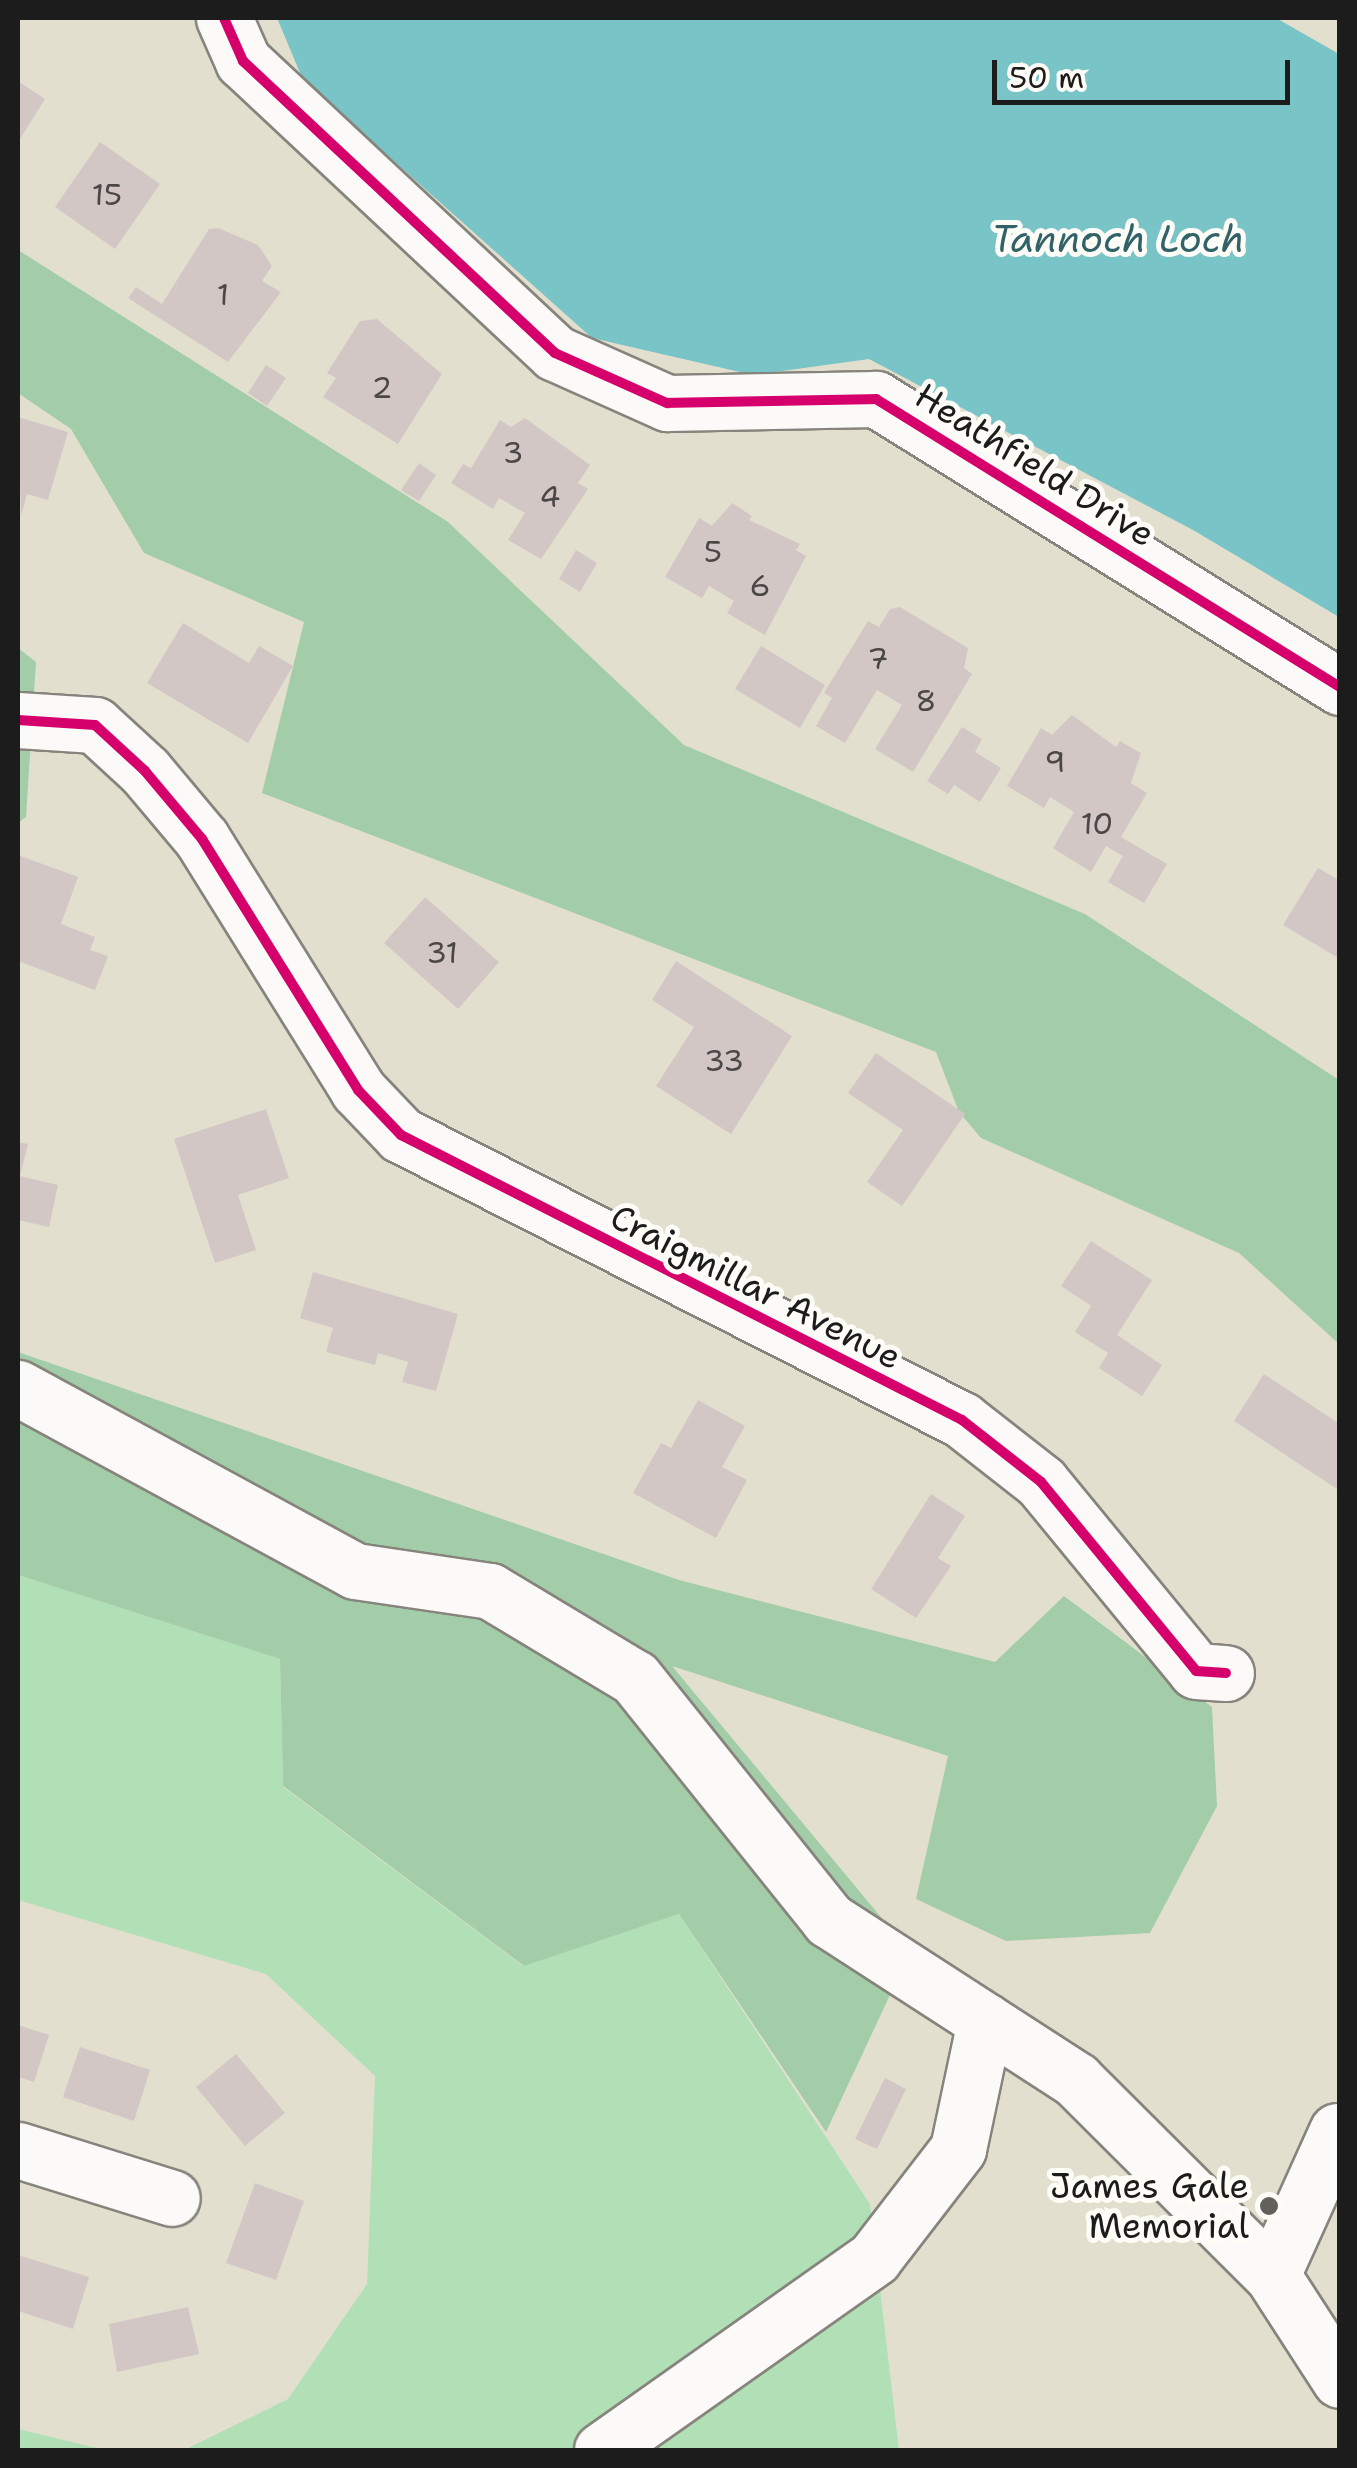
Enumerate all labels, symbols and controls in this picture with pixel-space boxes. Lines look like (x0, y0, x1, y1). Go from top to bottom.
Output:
scale bar (997, 40, 1294, 102)
text: 50 m (1009, 57, 1084, 98)
house number: 15 (92, 177, 122, 213)
water label: Tannoch Loch (991, 216, 1245, 262)
house number: 1 (217, 277, 229, 313)
house number: 2 (372, 370, 392, 406)
street label: Heathfield Drive (907, 374, 1163, 556)
house number: 3 (503, 435, 523, 471)
house number: 4 (540, 479, 560, 515)
house number: 5 (704, 534, 722, 570)
house number: 6 (750, 568, 770, 604)
house number: 7 (868, 641, 888, 677)
house number: 8 (916, 683, 936, 719)
house number: 9 (1045, 744, 1065, 780)
house number: 10 (1081, 806, 1113, 842)
house number: 31 (426, 935, 458, 971)
house number: 33 (704, 1043, 744, 1079)
street label: Craigmillar Avenue (604, 1196, 908, 1378)
place label: James Gale Memorial (1050, 2165, 1249, 2247)
marker: James Gale Memorial (1258, 2195, 1280, 2217)

